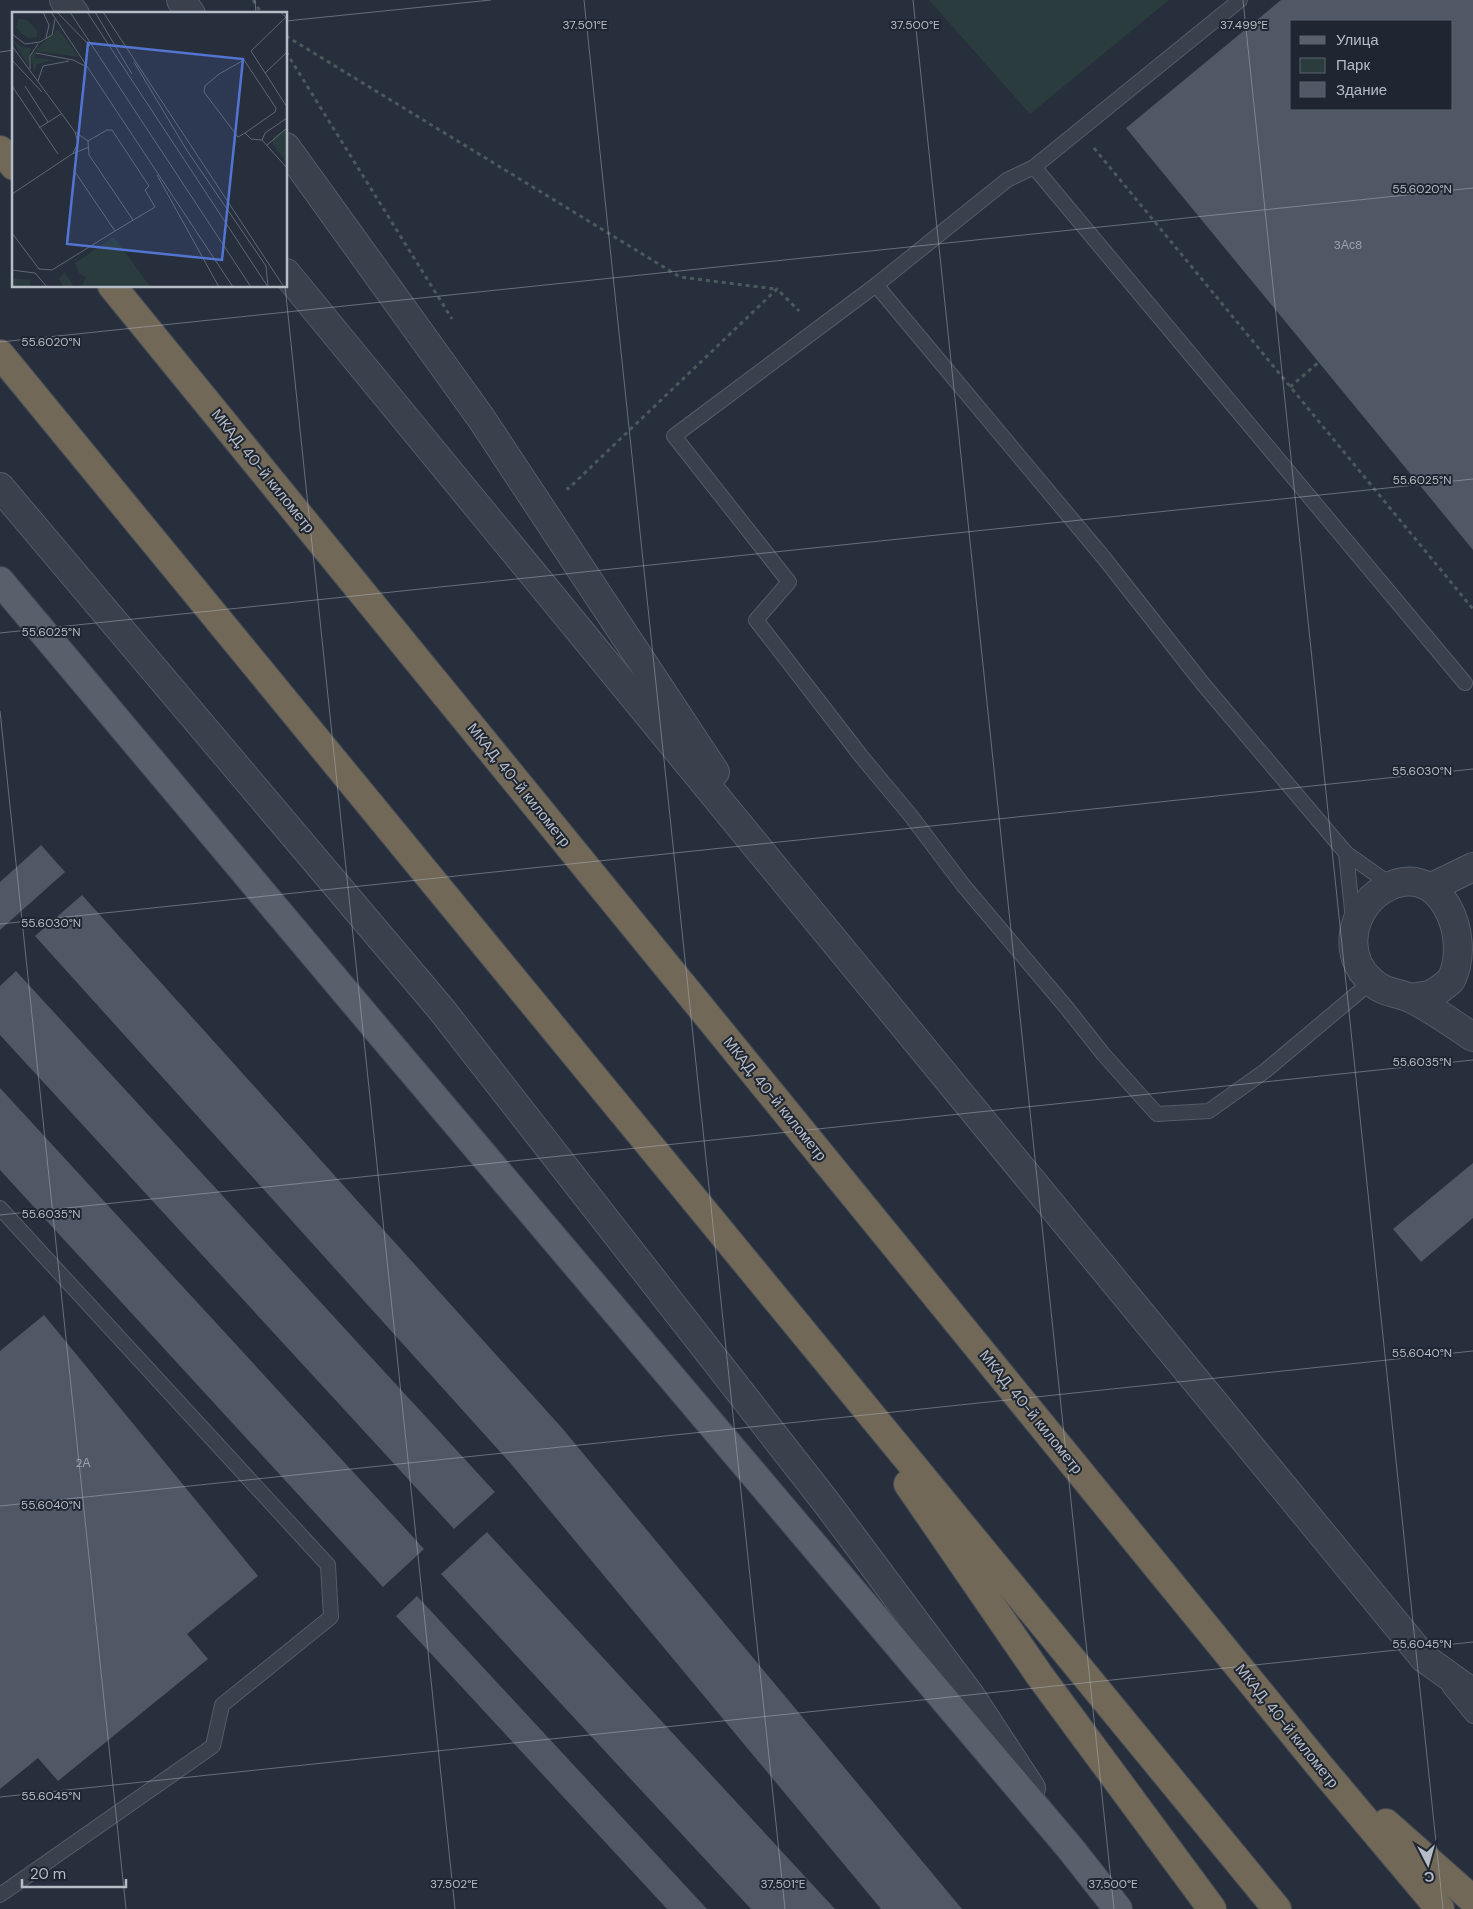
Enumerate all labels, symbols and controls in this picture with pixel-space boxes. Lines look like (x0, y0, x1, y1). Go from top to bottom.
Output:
inset map (12, 12, 288, 288)
text: 37.501°E (562, 17, 608, 33)
text: 37.500°E (890, 17, 940, 33)
text: 37.499°E (1220, 17, 1268, 33)
legend (1290, 20, 1453, 110)
text: Улица (1336, 30, 1379, 50)
text: Парк (1336, 55, 1370, 75)
text: Здание (1336, 80, 1387, 100)
text: 55.6020°N (1392, 181, 1452, 197)
house number: 3Ас8 (1334, 237, 1362, 253)
text: 55.6020°N (21, 334, 81, 350)
street label: МКАД, 40-й километр (207, 405, 319, 537)
text: 55.6025°N (1393, 472, 1451, 488)
text: 55.6025°N (22, 624, 80, 640)
street label: МКАД, 40-й километр (463, 719, 575, 851)
text: 55.6030°N (1392, 763, 1452, 779)
text: 55.6030°N (21, 915, 81, 931)
street label: МКАД, 40-й километр (719, 1033, 831, 1165)
text: 55.6035°N (1392, 1054, 1452, 1070)
text: 55.6035°N (21, 1206, 81, 1222)
text: 55.6040°N (1392, 1345, 1452, 1361)
street label: МКАД, 40-й километр (975, 1346, 1087, 1478)
house number: 2А (76, 1455, 90, 1471)
text: 55.6040°N (21, 1497, 81, 1513)
text: 55.6045°N (1392, 1636, 1452, 1652)
street label: МКАД, 40-й километр (1231, 1660, 1343, 1792)
text: 55.6045°N (21, 1788, 81, 1804)
north arrow (1403, 1839, 1453, 1889)
scale bar (22, 1856, 126, 1888)
text: 20 m (30, 1864, 66, 1884)
text: С (1423, 1867, 1435, 1886)
text: 37.502°E (430, 1876, 478, 1892)
text: 37.501°E (760, 1876, 806, 1892)
text: 37.500°E (1088, 1876, 1138, 1892)

